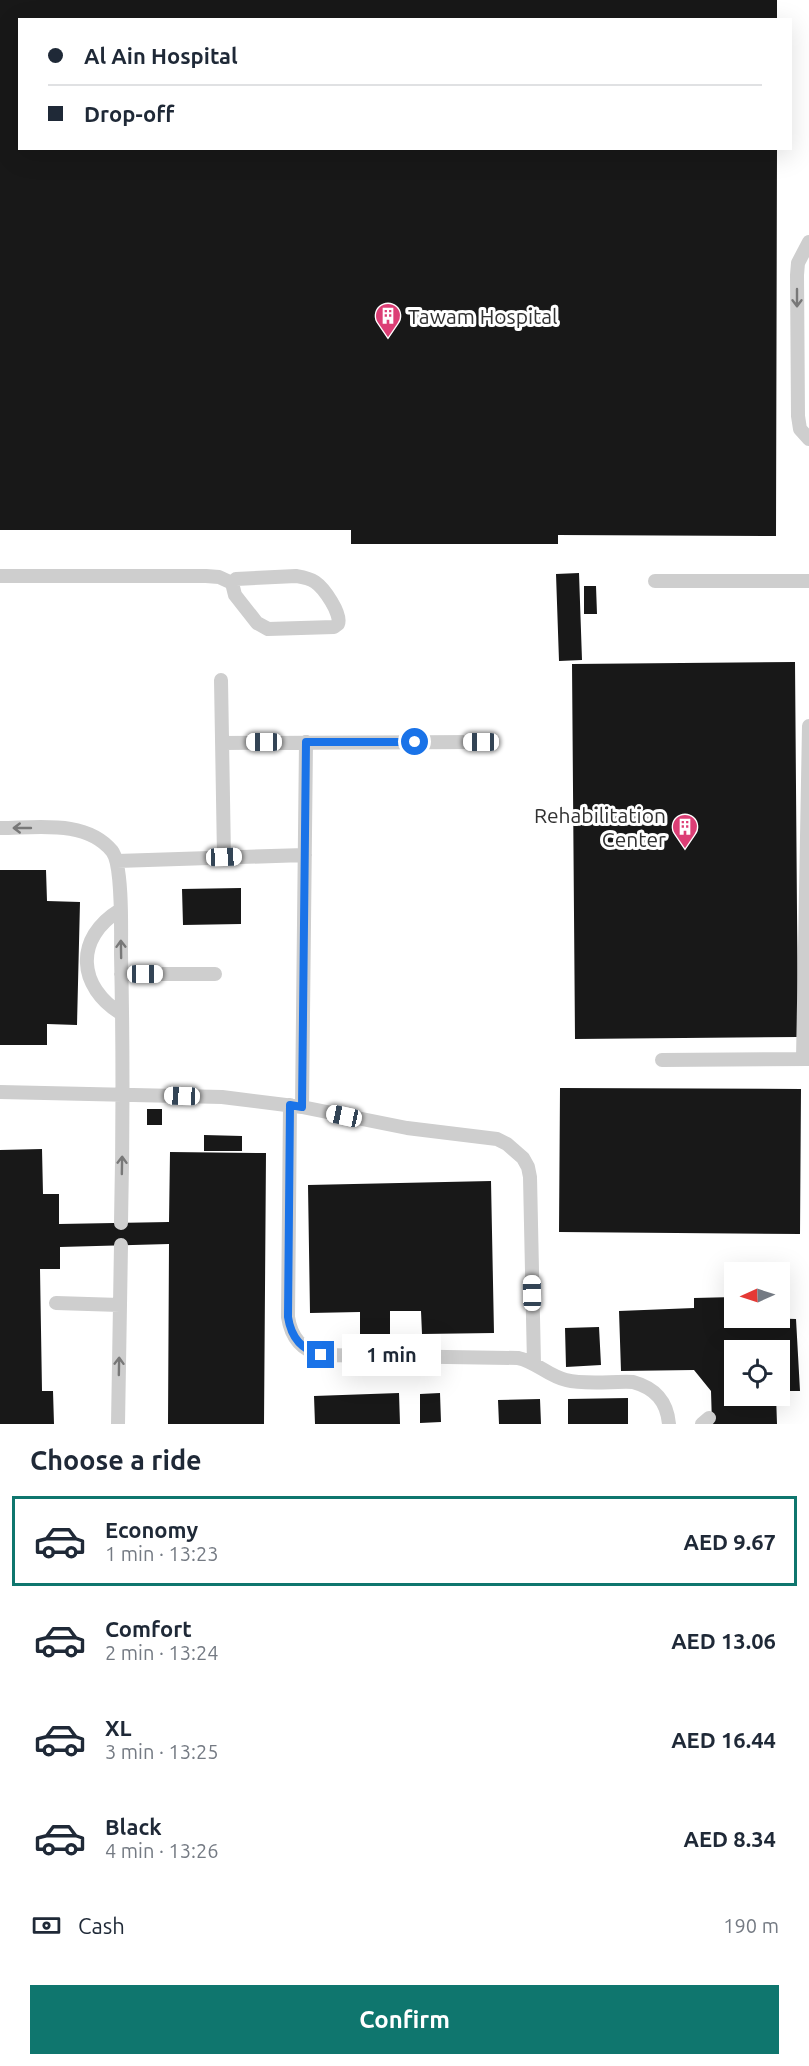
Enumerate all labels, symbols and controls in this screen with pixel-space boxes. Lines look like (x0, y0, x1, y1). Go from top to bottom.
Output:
text: Al Ain Hospital (84, 43, 238, 68)
text: Drop-off (84, 101, 174, 126)
one-way arrow (791, 288, 803, 308)
building icon: Tawam Hospital (373, 301, 403, 339)
place label: Tawam Hospital (408, 304, 558, 328)
route start (401, 728, 428, 755)
car (246, 733, 282, 751)
car (463, 733, 499, 751)
place label: Rehabilitation Center (534, 803, 666, 851)
building icon: Rehabilitation Center (670, 812, 700, 850)
one-way arrow (13, 822, 33, 834)
car (206, 847, 242, 867)
one-way arrow (115, 939, 127, 959)
car (127, 965, 163, 983)
car (164, 1086, 200, 1106)
car (325, 1103, 363, 1129)
one-way arrow (116, 1155, 128, 1175)
north arrow (724, 1262, 790, 1328)
map controls (724, 1262, 790, 1406)
car (523, 1275, 541, 1311)
callout: 1 min (342, 1334, 441, 1376)
button: locate (724, 1340, 790, 1406)
route end (307, 1341, 334, 1368)
text: 1 min (366, 1343, 417, 1366)
one-way arrow (113, 1356, 125, 1376)
text: Choose a ride (30, 1445, 202, 1475)
icon: car (33, 1514, 87, 1568)
text: Economy (105, 1517, 198, 1542)
text: AED 9.67 (684, 1529, 776, 1554)
text: 1 min · 13:23 (105, 1542, 219, 1565)
icon: car (33, 1613, 87, 1667)
text: Comfort (105, 1616, 192, 1641)
text: AED 13.06 (671, 1628, 776, 1653)
text: 2 min · 13:24 (105, 1641, 219, 1664)
icon: car (33, 1712, 87, 1766)
text: XL (105, 1715, 132, 1740)
text: AED 16.44 (671, 1727, 776, 1752)
text: 3 min · 13:25 (105, 1740, 219, 1763)
icon: car (33, 1811, 87, 1865)
text: Black (105, 1814, 162, 1839)
text: AED 8.34 (684, 1826, 776, 1851)
text: 4 min · 13:26 (105, 1839, 219, 1862)
icon: cash (30, 1909, 63, 1942)
text: Cash (78, 1913, 125, 1938)
text: 190 m (723, 1914, 779, 1937)
button: Confirm (30, 1985, 779, 2054)

